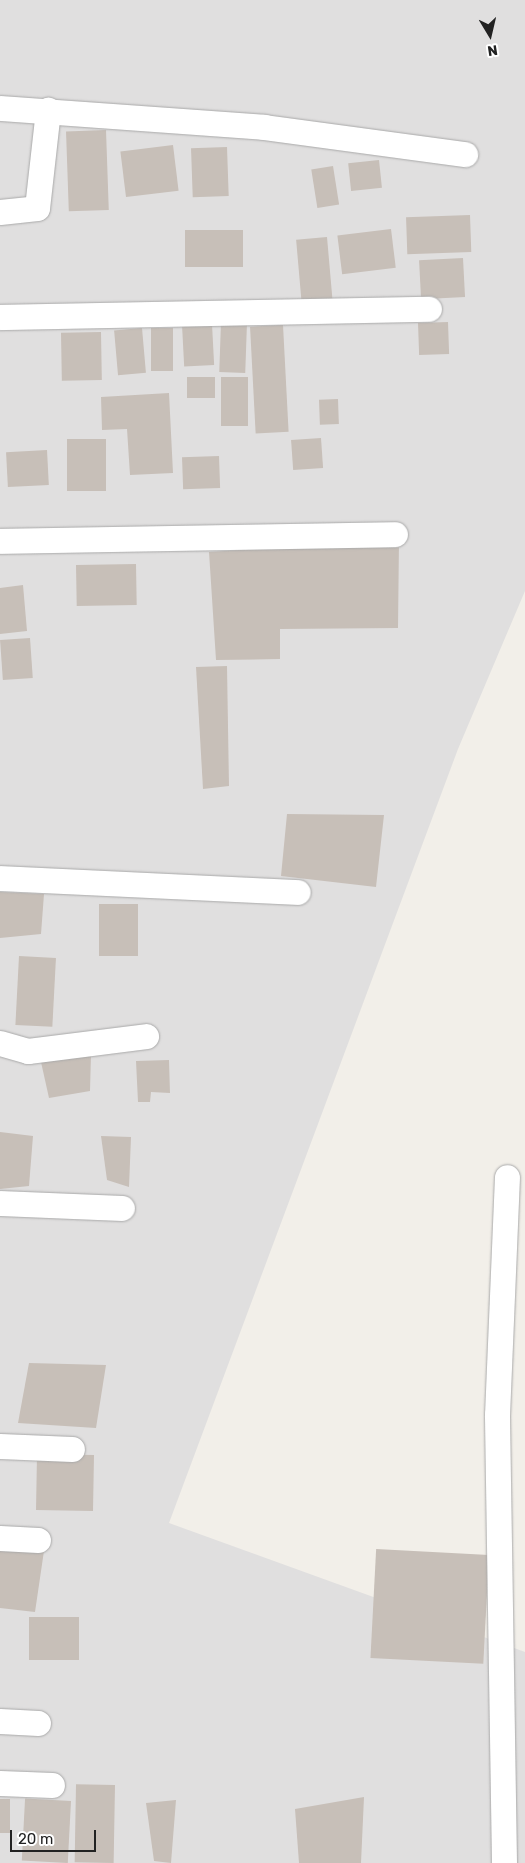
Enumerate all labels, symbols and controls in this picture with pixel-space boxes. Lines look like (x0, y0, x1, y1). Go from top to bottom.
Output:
north arrow (465, 10, 515, 60)
text: N (486, 41, 499, 59)
scale bar (12, 1820, 99, 1852)
text: 20 m (18, 1830, 53, 1848)

